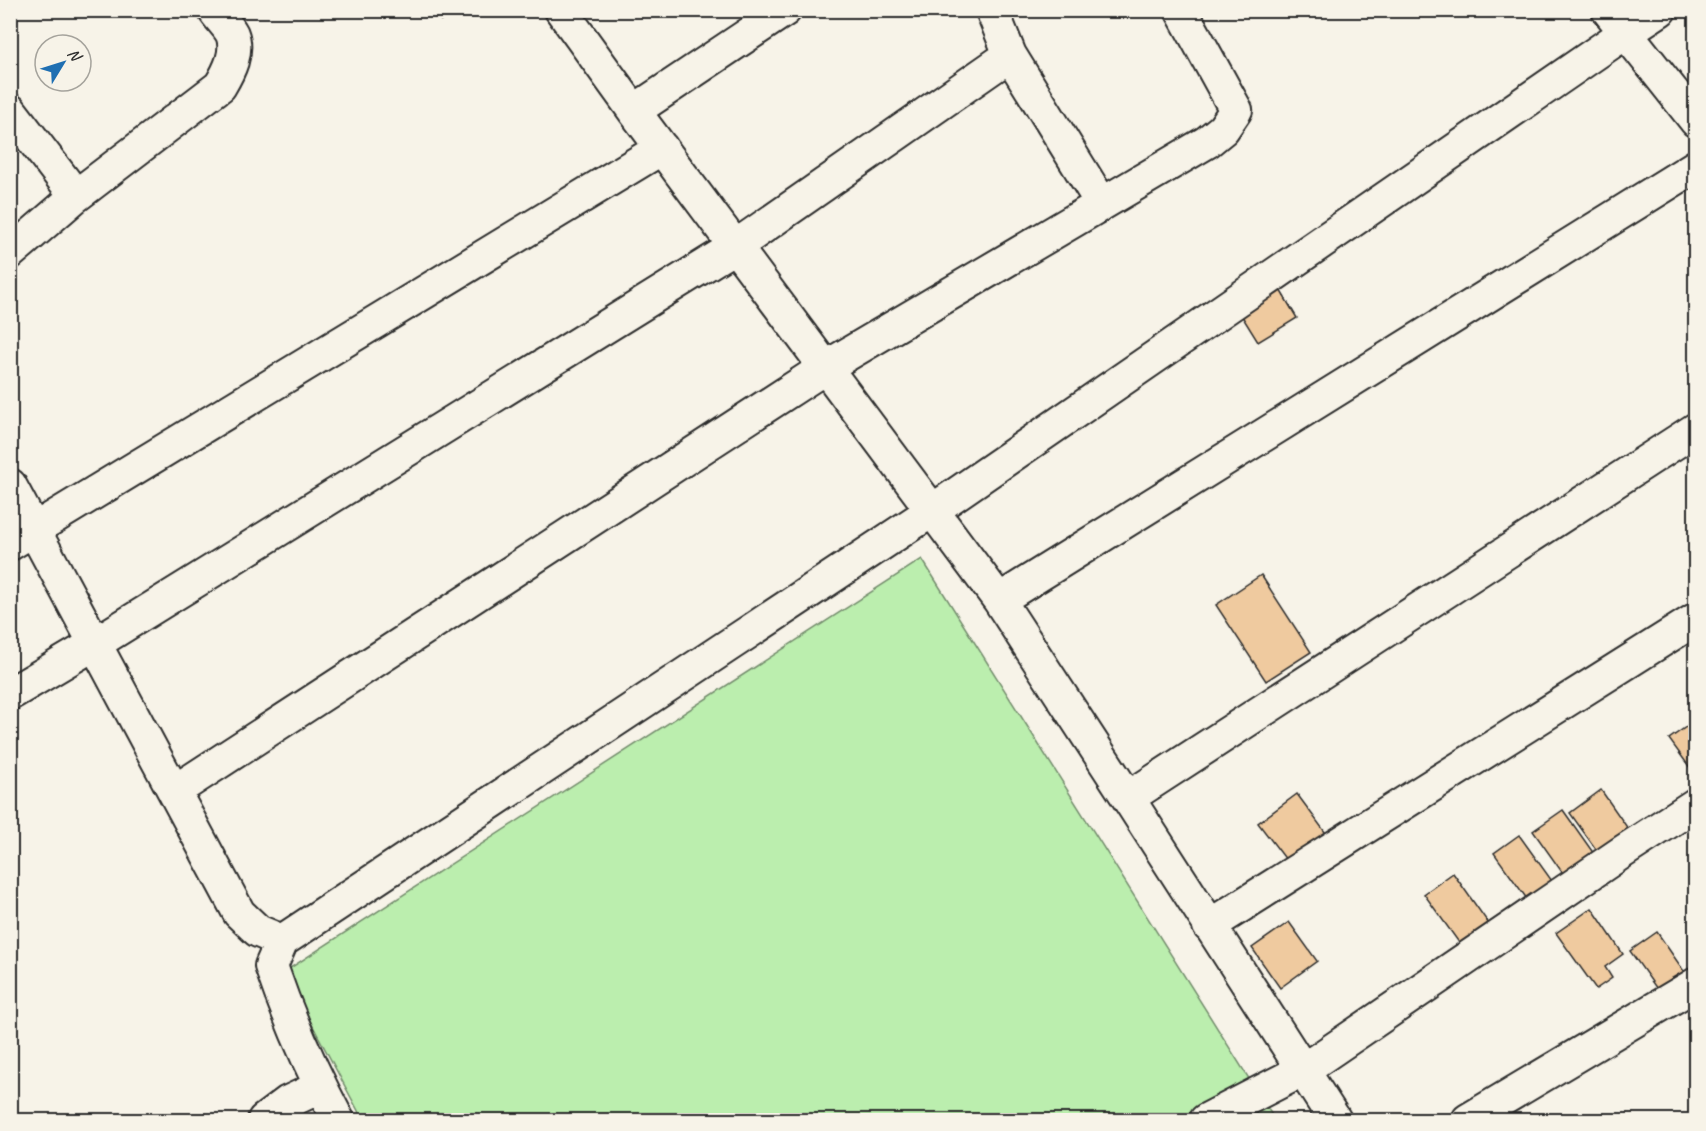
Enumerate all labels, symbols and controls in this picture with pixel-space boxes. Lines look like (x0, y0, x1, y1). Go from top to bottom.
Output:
north arrow (33, 33, 93, 93)
text: N (63, 44, 87, 67)

